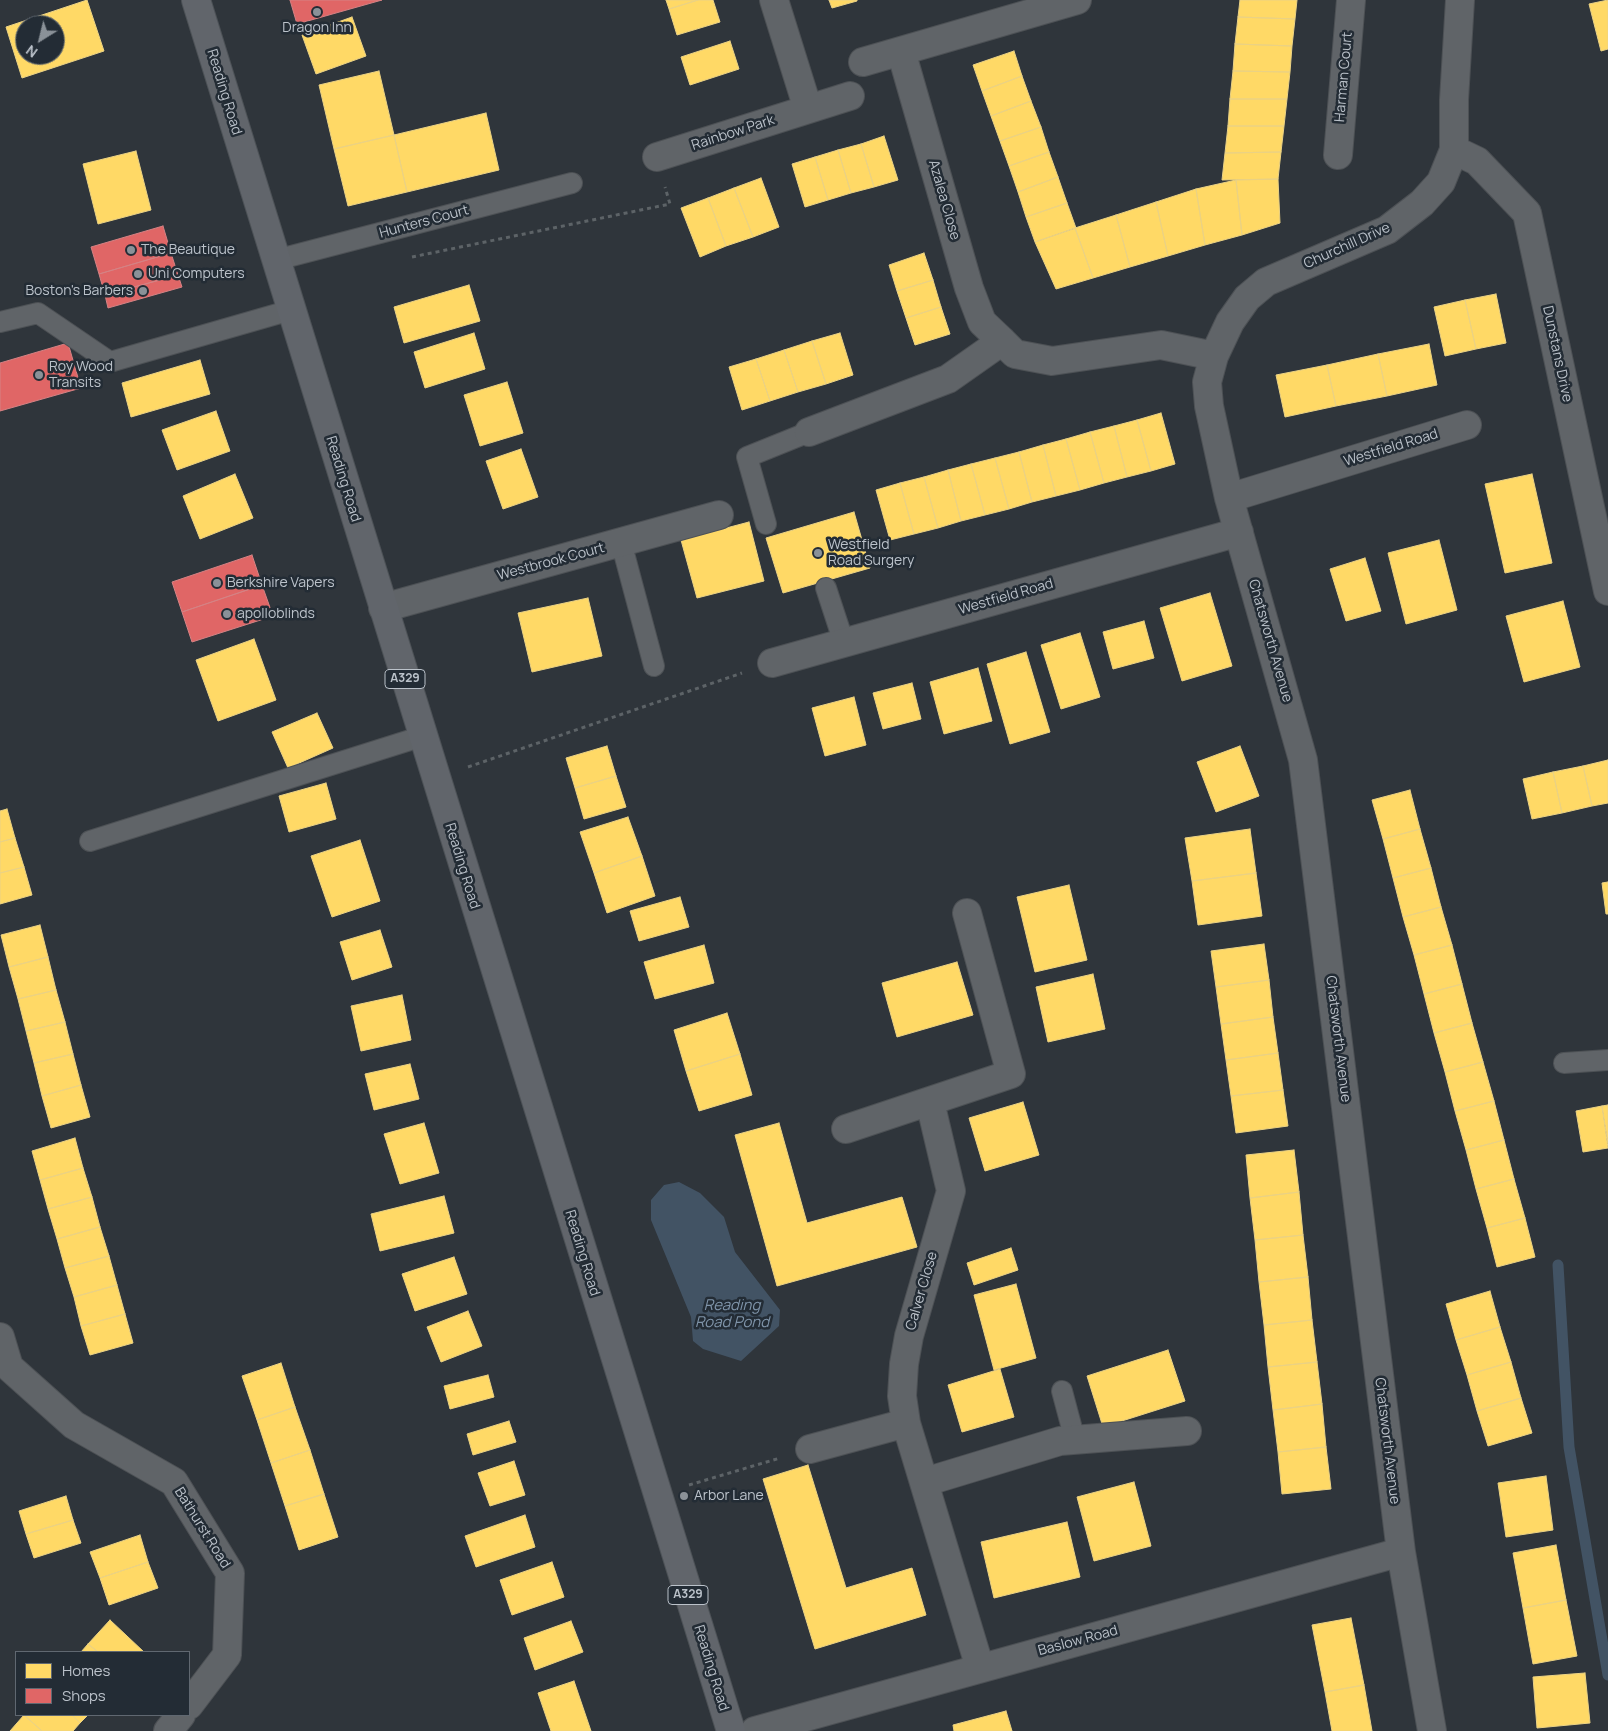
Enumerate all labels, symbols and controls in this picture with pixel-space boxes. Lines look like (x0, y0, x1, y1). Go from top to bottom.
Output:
marker: Dragon Inn (311, 6, 323, 18)
north arrow (15, 15, 65, 65)
place label: Dragon Inn (282, 20, 352, 36)
street label: Harman Court (1332, 31, 1356, 123)
text: N (22, 41, 41, 62)
street label: Reading Road (203, 47, 245, 137)
street label: Rainbow Park (690, 112, 776, 154)
street label: Azalea Close (925, 158, 963, 242)
street label: Hunters Court (377, 202, 471, 242)
street label: Churchill Drive (1301, 219, 1393, 273)
place label: The Beautique (141, 242, 235, 258)
marker: The Beautique (125, 244, 137, 256)
place label: Uni Computers (148, 266, 245, 282)
marker: Uni Computers (132, 268, 144, 280)
place label: Boston's Barbers (25, 283, 133, 299)
marker: Boston's Barbers (137, 285, 149, 297)
street label: Dunstans Drive (1539, 304, 1575, 404)
place label: Roy Wood Transits (49, 359, 113, 392)
marker: Roy Wood Transits (33, 369, 45, 381)
street label: Westfield Road (1342, 426, 1440, 470)
street label: Reading Road (322, 434, 364, 524)
place label: Westfield Road Surgery (828, 537, 915, 570)
street label: Westbrook Court (496, 540, 606, 584)
marker: Westfield Road Surgery (812, 547, 824, 559)
place label: Berkshire Vapers (227, 575, 335, 591)
street label: Westfield Road (957, 575, 1055, 619)
marker: Berkshire Vapers (211, 577, 223, 589)
street label: Chatsworth Avenue (1244, 578, 1296, 704)
place label: apolloblinds (237, 606, 315, 622)
marker: apolloblinds (221, 608, 233, 620)
road number: A329 (385, 670, 425, 689)
street label: Reading Road (441, 821, 483, 911)
street label: Chatsworth Avenue (1322, 975, 1354, 1103)
street label: Reading Road (561, 1208, 603, 1298)
street label: Calver Close (903, 1250, 941, 1332)
water label: Reading Road Pond (695, 1297, 769, 1332)
street label: Chatsworth Avenue (1371, 1377, 1403, 1505)
street label: Bathurst Road (170, 1484, 234, 1572)
place label: Arbor Lane (694, 1488, 764, 1504)
marker: Arbor Lane (678, 1490, 690, 1502)
road number: A329 (668, 1586, 708, 1604)
street label: Baslow Road (1036, 1622, 1120, 1660)
street label: Reading Road (690, 1623, 732, 1713)
legend (15, 1651, 190, 1716)
text: Homes (62, 1660, 110, 1681)
text: Shops (62, 1685, 106, 1706)

